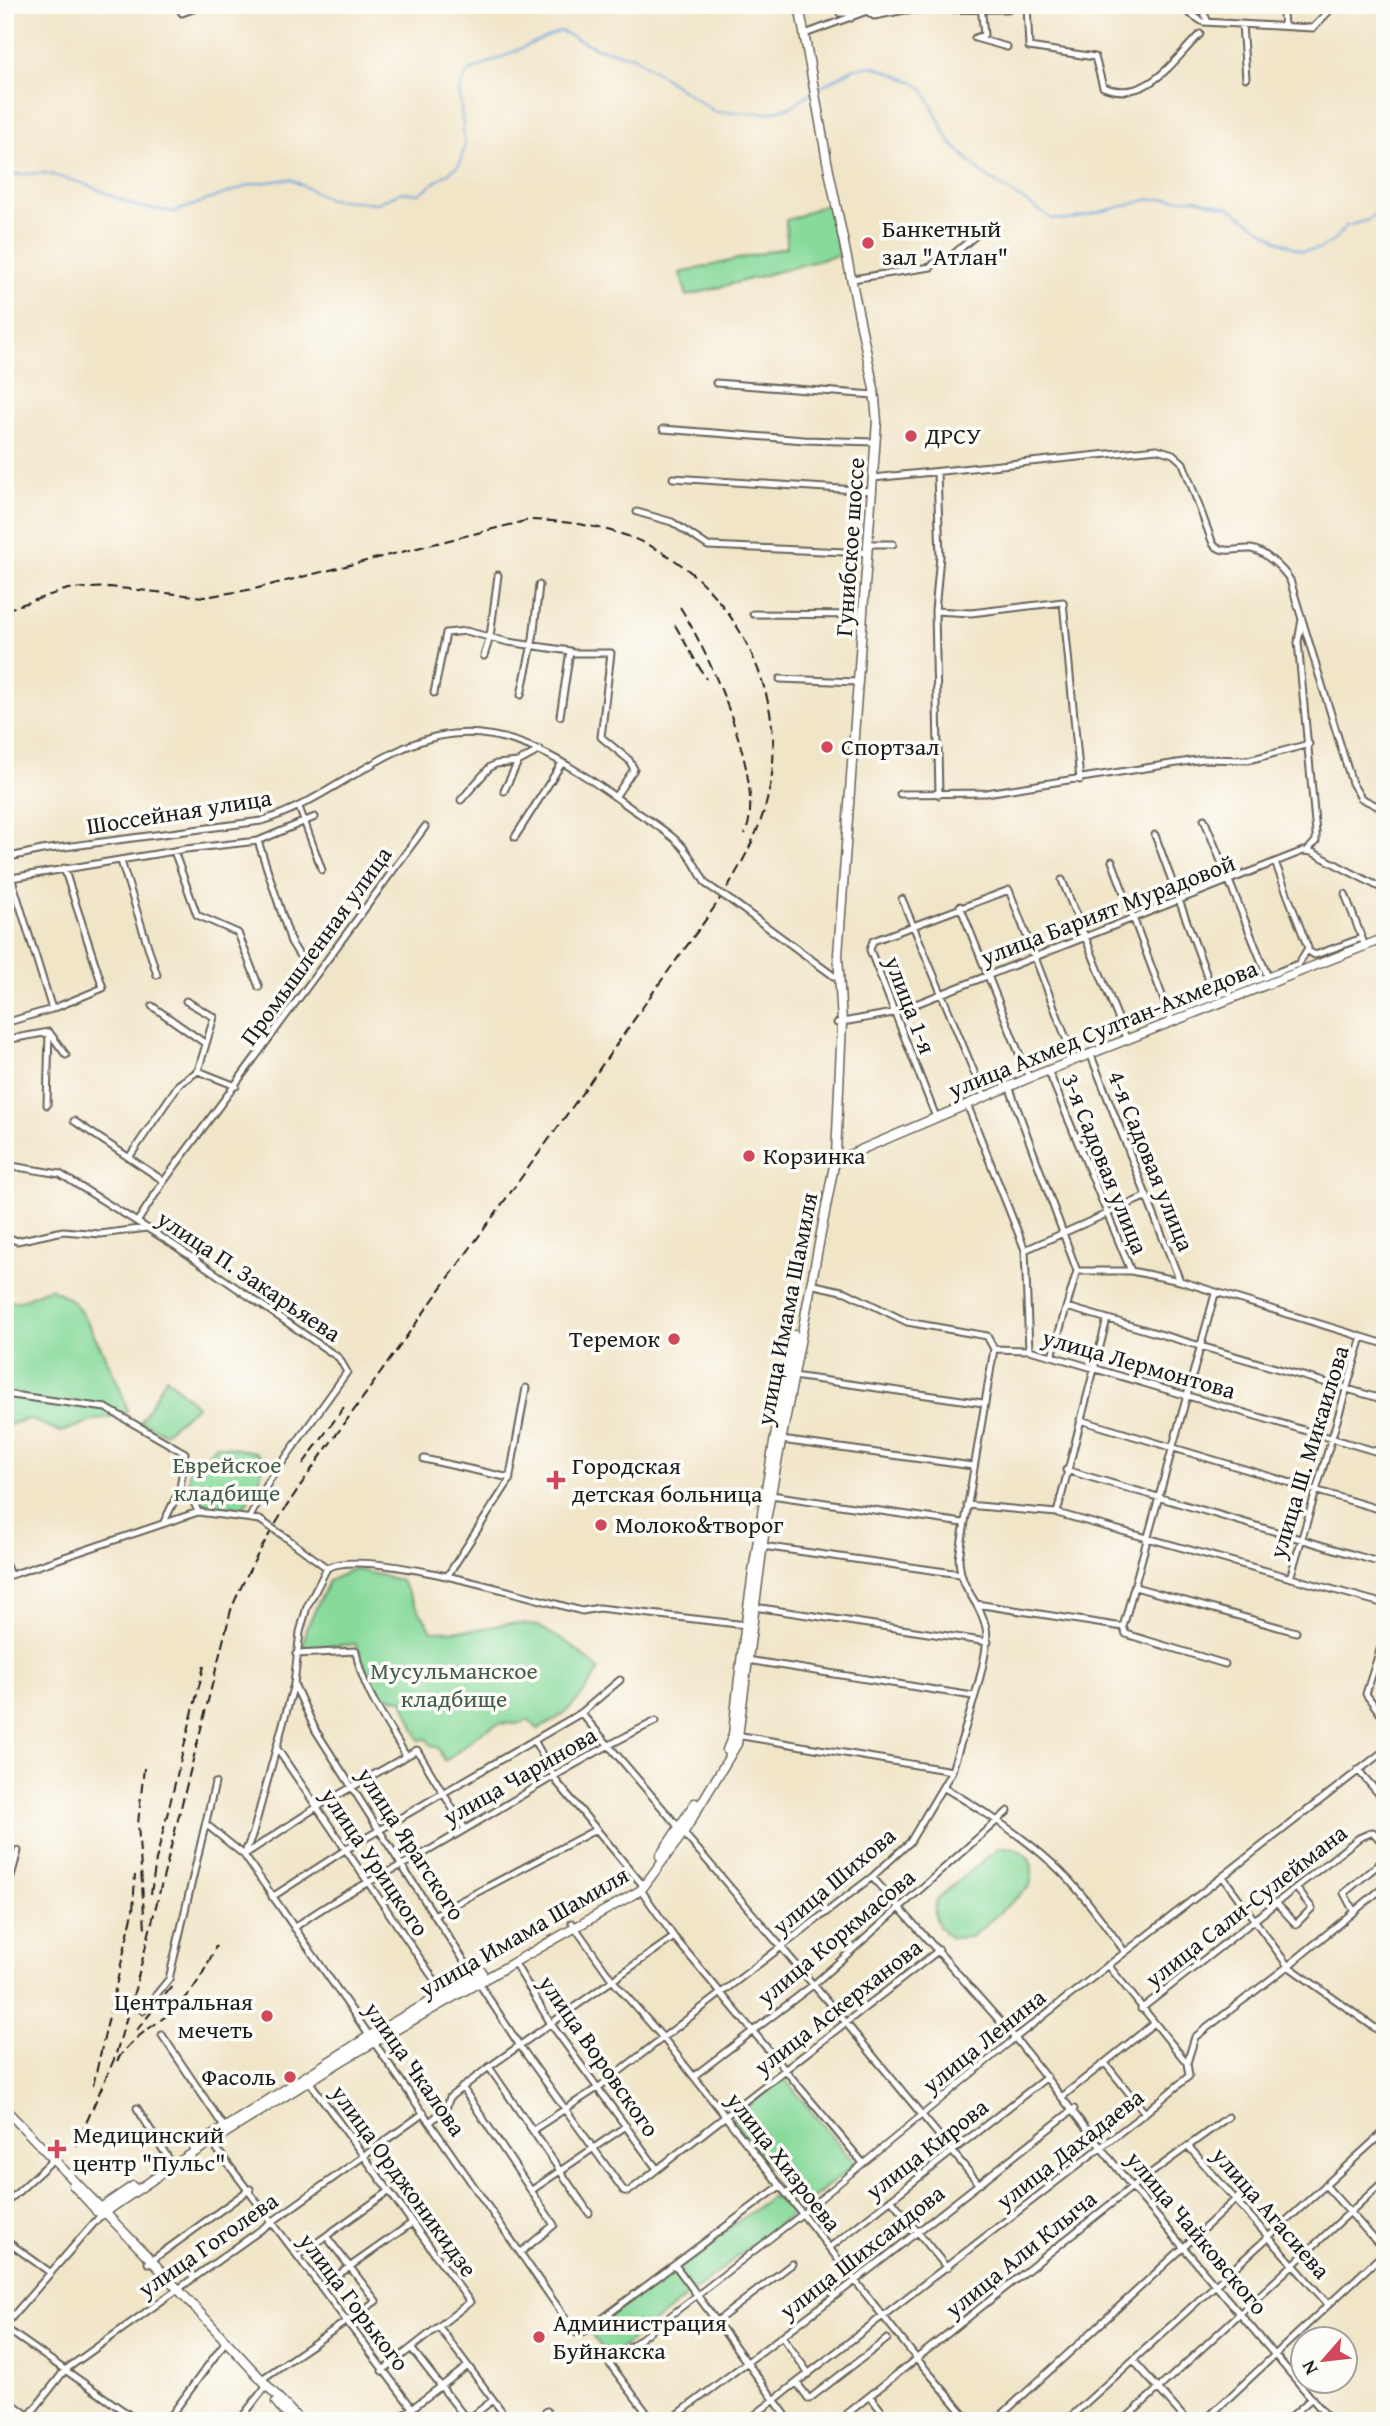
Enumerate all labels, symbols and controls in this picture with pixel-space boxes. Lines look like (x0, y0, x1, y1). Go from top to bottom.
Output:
place label: Банкетный зал "Атлан" (882, 211, 1008, 274)
marker: Банкетный зал "Атлан" (860, 235, 876, 251)
place label: ДРСУ (924, 418, 981, 453)
marker: ДРСУ (903, 428, 919, 444)
street label: Гунибское шоссе (826, 456, 873, 638)
place label: Спортзал (841, 729, 939, 764)
marker: Спортзал (819, 739, 835, 755)
street label: Шоссейная улица (84, 780, 274, 843)
street label: Промышленная улица (231, 838, 400, 1053)
street label: улица Барият Мурадовой (974, 845, 1240, 975)
street label: улица 1-я (875, 950, 945, 1059)
street label: улица Ахмед Султан-Ахмедова (942, 950, 1263, 1107)
street label: 4-я Садовая улица (1099, 1065, 1204, 1257)
street label: 3-я Садовая улица (1053, 1068, 1158, 1260)
place label: Корзинка (763, 1138, 866, 1173)
marker: Корзинка (741, 1148, 757, 1164)
street label: улица Имама Шамиля (747, 1189, 826, 1430)
street label: улица П. Закарьяева (149, 1200, 349, 1351)
street label: улица Лермонтова (1037, 1319, 1241, 1408)
place label: Теремок (569, 1321, 660, 1356)
marker: Теремок (666, 1331, 682, 1347)
street label: улица Ш. Микаилова (1259, 1340, 1358, 1564)
park label: Еврейское кладбище (172, 1447, 282, 1510)
place label: Городская детская больница (572, 1448, 763, 1511)
marker: Городская детская больница (546, 1470, 566, 1490)
place label: Молоко&творог (615, 1507, 783, 1542)
marker: Молоко&творог (593, 1517, 609, 1533)
park label: Мусульманское кладбище (370, 1653, 538, 1716)
street label: улица Чаринова (435, 1717, 604, 1834)
street label: улица Ярагского (348, 1759, 474, 1927)
street label: улица Урицкого (312, 1779, 438, 1943)
street label: улица Сали-Сулеймана (1136, 1815, 1355, 1996)
street label: улица Шихова (763, 1818, 904, 1944)
street label: улица Имама Шамиля (412, 1857, 635, 2006)
street label: улица Коркмасова (748, 1859, 923, 2014)
street label: улица Аскерханова (745, 1929, 930, 2084)
street label: улица Воровского (530, 1967, 668, 2144)
street label: улица Ленина (914, 1979, 1053, 2102)
place label: Центральная мечеть (114, 1984, 253, 2047)
street label: улица Чкалова (355, 1993, 475, 2144)
marker: Центральная мечеть (259, 2008, 275, 2024)
place label: Фасоль (202, 2059, 276, 2094)
marker: Фасоль (282, 2069, 298, 2085)
street label: улица Орджоникидзе (322, 2076, 486, 2284)
street label: улица Дахадаева (987, 2079, 1152, 2218)
street label: улица Хизроева (718, 2083, 851, 2240)
street label: улица Кирова (857, 2089, 996, 2208)
place label: Медицинский центр "Пульс" (73, 2117, 226, 2180)
street label: улица Агасиева (1203, 2138, 1339, 2287)
marker: Медицинский центр "Пульс" (47, 2139, 67, 2159)
street label: улица Чайковского (1118, 2142, 1277, 2322)
street label: улица Шихсаидова (771, 2175, 952, 2328)
street label: улица Али Клыча (936, 2181, 1105, 2327)
street label: улица Гоголева (130, 2183, 285, 2307)
street label: улица Горького (290, 2224, 418, 2378)
place label: Администрация Буйнакска (553, 2305, 727, 2368)
north arrow (1288, 2324, 1358, 2394)
marker: Администрация Буйнакска (531, 2329, 547, 2345)
text: N (1294, 2356, 1324, 2380)

